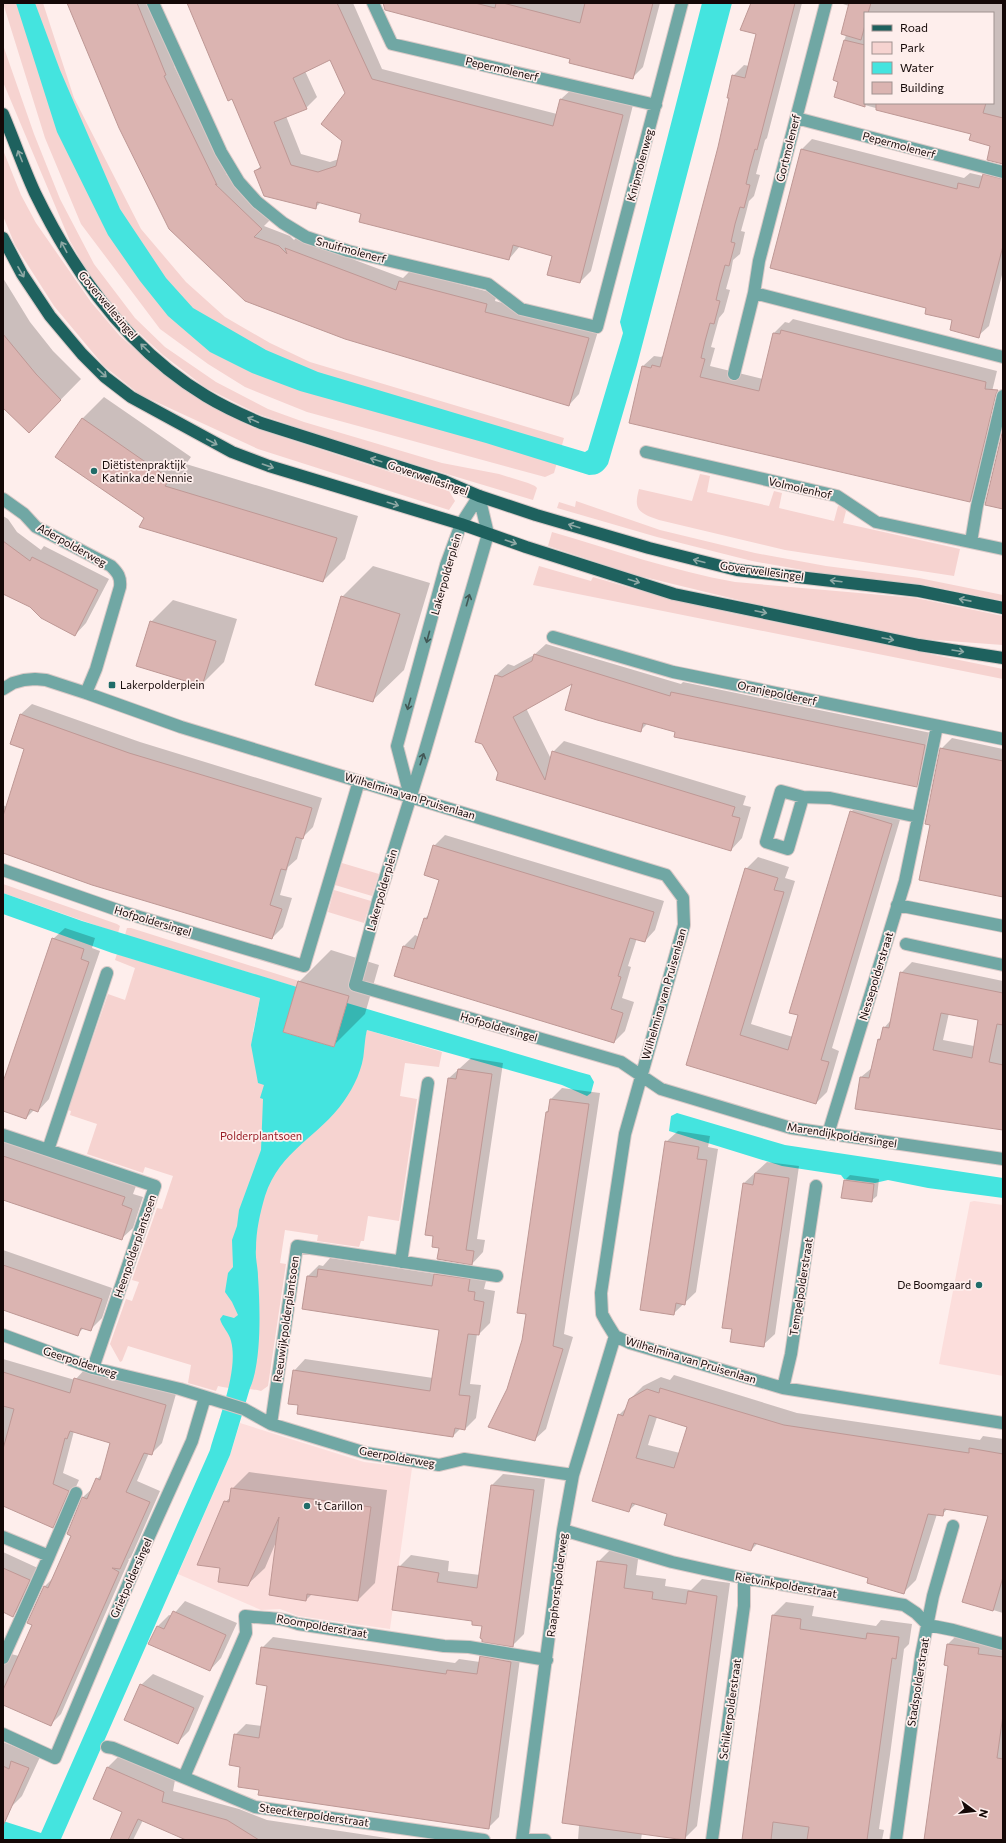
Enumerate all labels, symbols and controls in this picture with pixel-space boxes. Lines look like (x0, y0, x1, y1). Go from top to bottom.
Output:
legend (864, 12, 994, 104)
text: Road (900, 20, 928, 34)
text: Park (900, 40, 926, 54)
street label: Pepermolenerf (464, 54, 541, 83)
text: Water (900, 60, 934, 74)
text: Building (900, 80, 944, 94)
street label: Gortmolenerf (773, 112, 802, 183)
street label: Knipmolenweg (624, 127, 655, 202)
street label: Pepermolenerf (861, 129, 938, 161)
one-way arrow (16, 151, 24, 163)
street label: Snuifmolenerf (315, 234, 388, 265)
one-way arrow (60, 241, 68, 253)
one-way arrow (18, 266, 26, 278)
street label: Goverwellesingel (76, 268, 141, 341)
one-way arrow (140, 343, 150, 353)
one-way arrow (97, 369, 107, 378)
one-way arrow (247, 415, 259, 423)
one-way arrow (206, 438, 218, 446)
one-way arrow (370, 455, 382, 463)
place label: Diëtistenpraktijk Katinka de Nennie (102, 458, 192, 484)
street label: Goverwellesingel (386, 458, 470, 497)
one-way arrow (262, 462, 274, 470)
marker: Diëtistenpraktijk Katinka de Nennie (89, 466, 99, 476)
street label: Volmolenhof (767, 474, 834, 501)
one-way arrow (386, 501, 399, 508)
street label: Aderpolderweg (36, 520, 109, 569)
one-way arrow (568, 522, 581, 529)
street label: Lakerpolderplein (428, 531, 463, 616)
one-way arrow (504, 539, 517, 546)
one-way arrow (693, 556, 706, 564)
street label: Goverwellesingel (719, 558, 805, 583)
one-way arrow (628, 578, 641, 585)
one-way arrow (830, 578, 843, 585)
one-way arrow (465, 594, 472, 607)
one-way arrow (959, 596, 972, 604)
one-way arrow (754, 608, 767, 616)
one-way arrow (423, 630, 431, 643)
one-way arrow (881, 635, 894, 643)
one-way arrow (951, 647, 964, 655)
place label: Lakerpolderplein (120, 678, 205, 691)
street label: Oranjepoldererf (736, 678, 819, 707)
marker: Lakerpolderplein (107, 680, 117, 690)
one-way arrow (405, 697, 412, 710)
one-way arrow (419, 753, 426, 766)
street label: Wilhelmina van Pruisenlaan (343, 769, 477, 822)
street label: Lakerpolderplein (364, 847, 399, 932)
street label: Hofpoldersingel (113, 903, 193, 938)
street label: Wilhelmina van Pruisenlaan (639, 927, 689, 1061)
street label: Nessepolderstraat (856, 930, 895, 1022)
street label: Hofpoldersingel (459, 1009, 539, 1044)
street label: Marendijkpoldersingel (786, 1119, 898, 1150)
park label: Polderplantsoen (220, 1129, 302, 1142)
street label: Heenpolderplantsoen (111, 1193, 158, 1299)
street label: Tempelpolderstraat (786, 1237, 815, 1337)
street label: Reeuwijkpolderplantsoen (270, 1255, 301, 1383)
place label: De Boomgaard (897, 1278, 971, 1291)
marker: De Boomgaard (974, 1280, 984, 1290)
street label: Wilhelmina van Pruisenlaan (624, 1333, 758, 1386)
street label: Geerpolderweg (42, 1343, 119, 1380)
street label: Geerpolderweg (358, 1443, 436, 1470)
place label: 't Carillon (315, 1499, 363, 1512)
marker: 't Carillon (302, 1501, 312, 1511)
street label: Raaphorstpolderweg (544, 1532, 569, 1638)
street label: Grietpoldersingel (107, 1536, 154, 1620)
street label: Rietvinkpolderstraat (734, 1569, 839, 1600)
street label: Roompolderstraat (276, 1611, 369, 1640)
street label: Stadspolderstraat (904, 1636, 931, 1727)
street label: Schilkerpolderstraat (716, 1657, 743, 1760)
north arrow (954, 1791, 994, 1831)
street label: Steeckterpolderstraat (258, 1800, 370, 1829)
text: N (977, 1808, 991, 1819)

